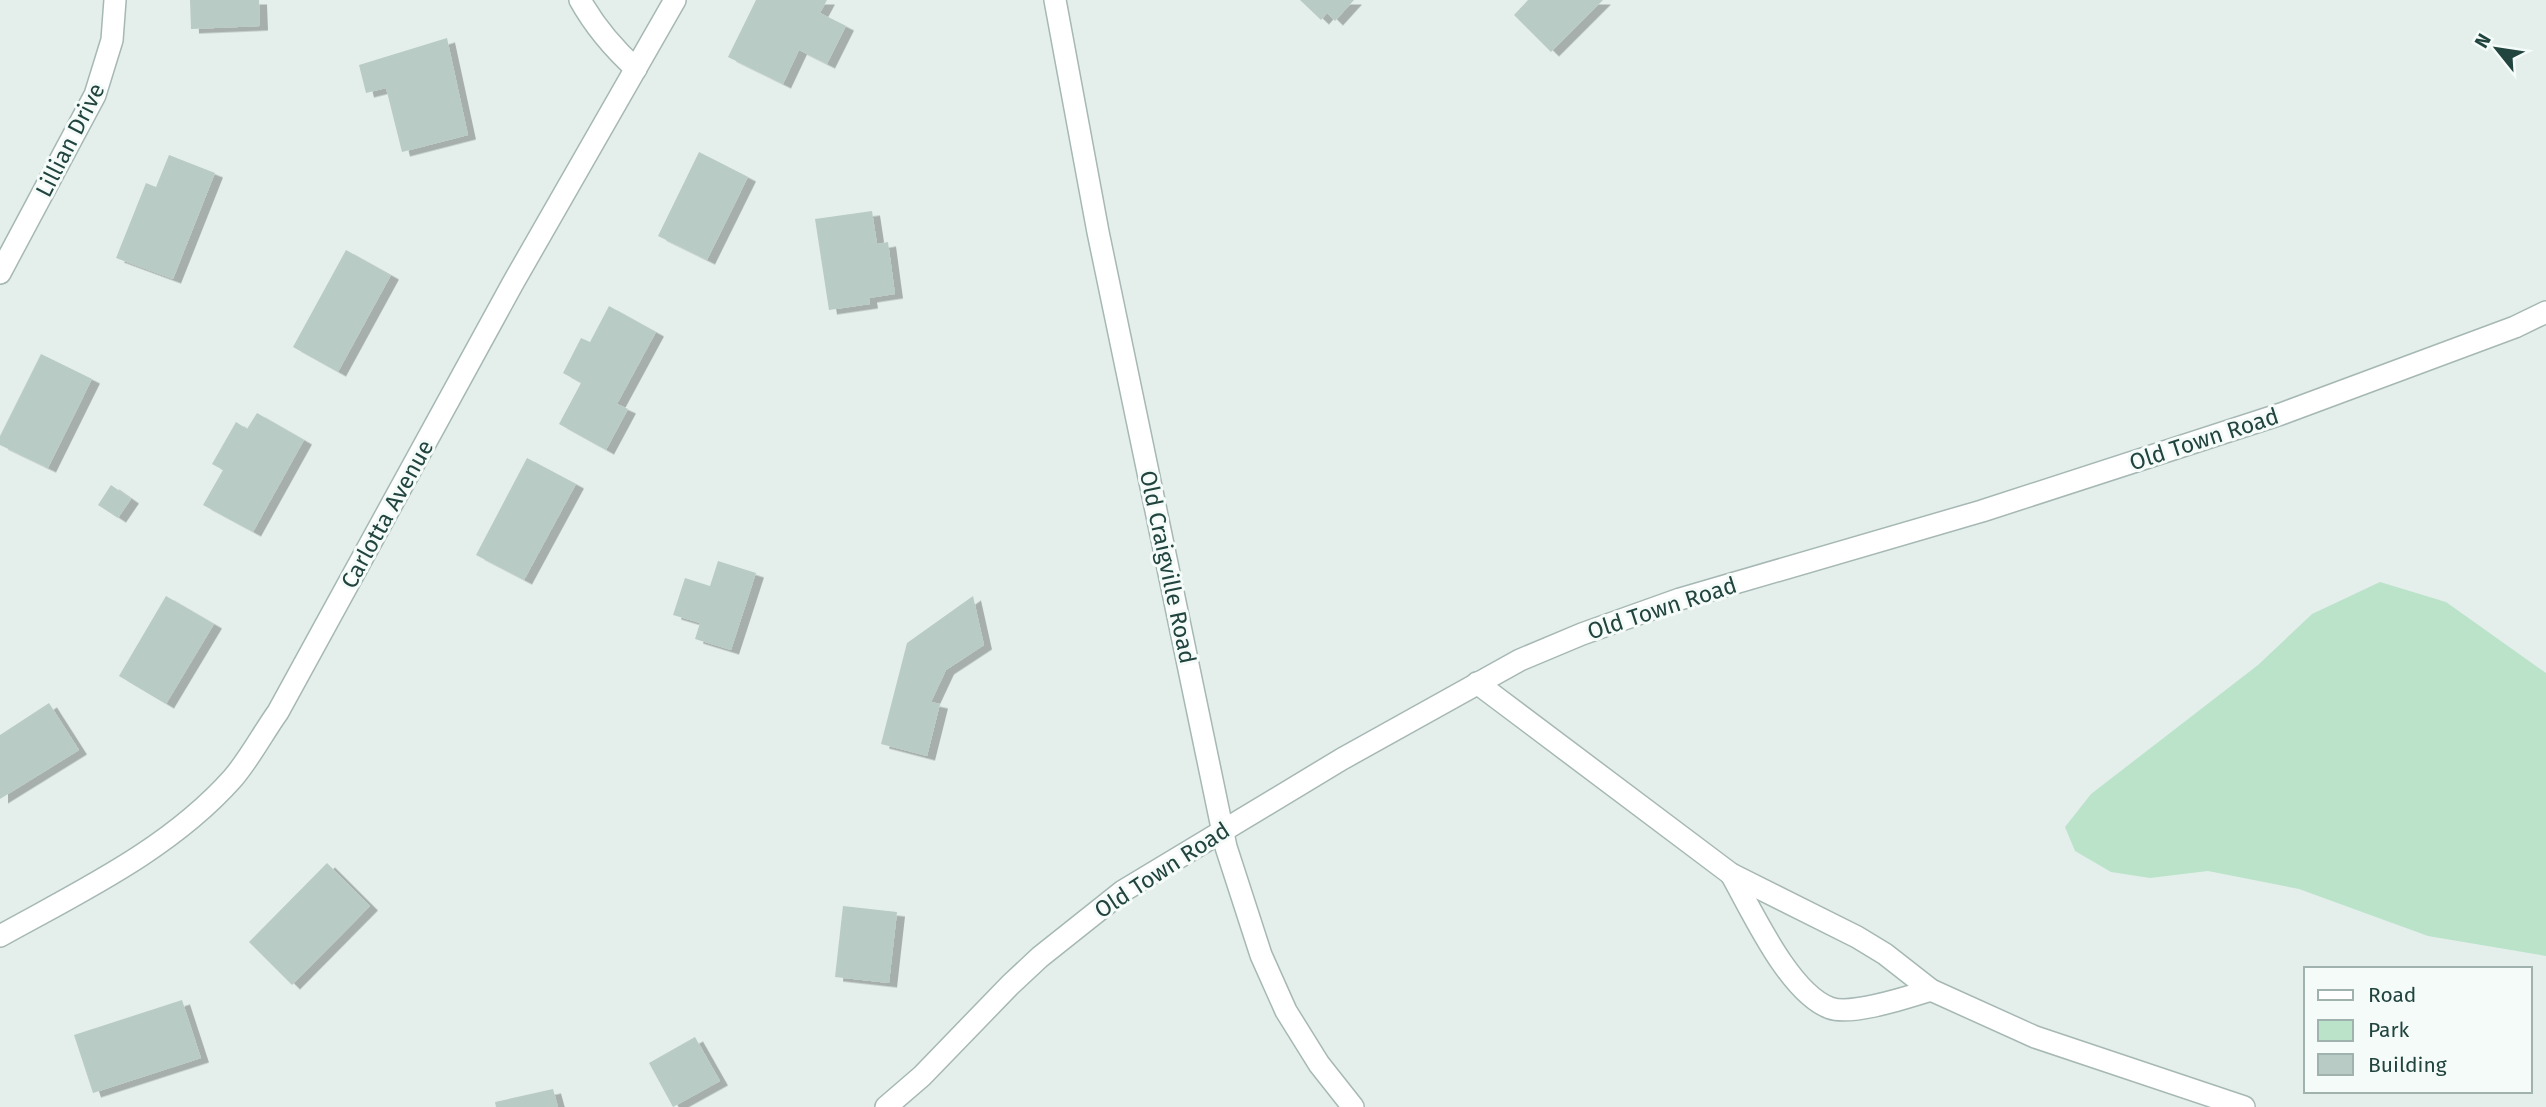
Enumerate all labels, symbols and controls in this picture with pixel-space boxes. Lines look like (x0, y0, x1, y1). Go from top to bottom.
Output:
north arrow (2462, 14, 2532, 84)
text: N (2470, 30, 2496, 52)
street label: Lillian Drive (29, 78, 111, 202)
street label: Old Town Road (2126, 402, 2282, 476)
street label: Carlotta Avenue (335, 435, 439, 593)
street label: Old Craigville Road (1134, 468, 1202, 666)
street label: Old Town Road (1584, 571, 1740, 645)
street label: Old Town Road (1089, 816, 1235, 924)
legend (2304, 967, 2532, 1093)
text: Road (2368, 982, 2416, 1008)
text: Park (2368, 1017, 2410, 1043)
text: Building (2368, 1052, 2447, 1078)

